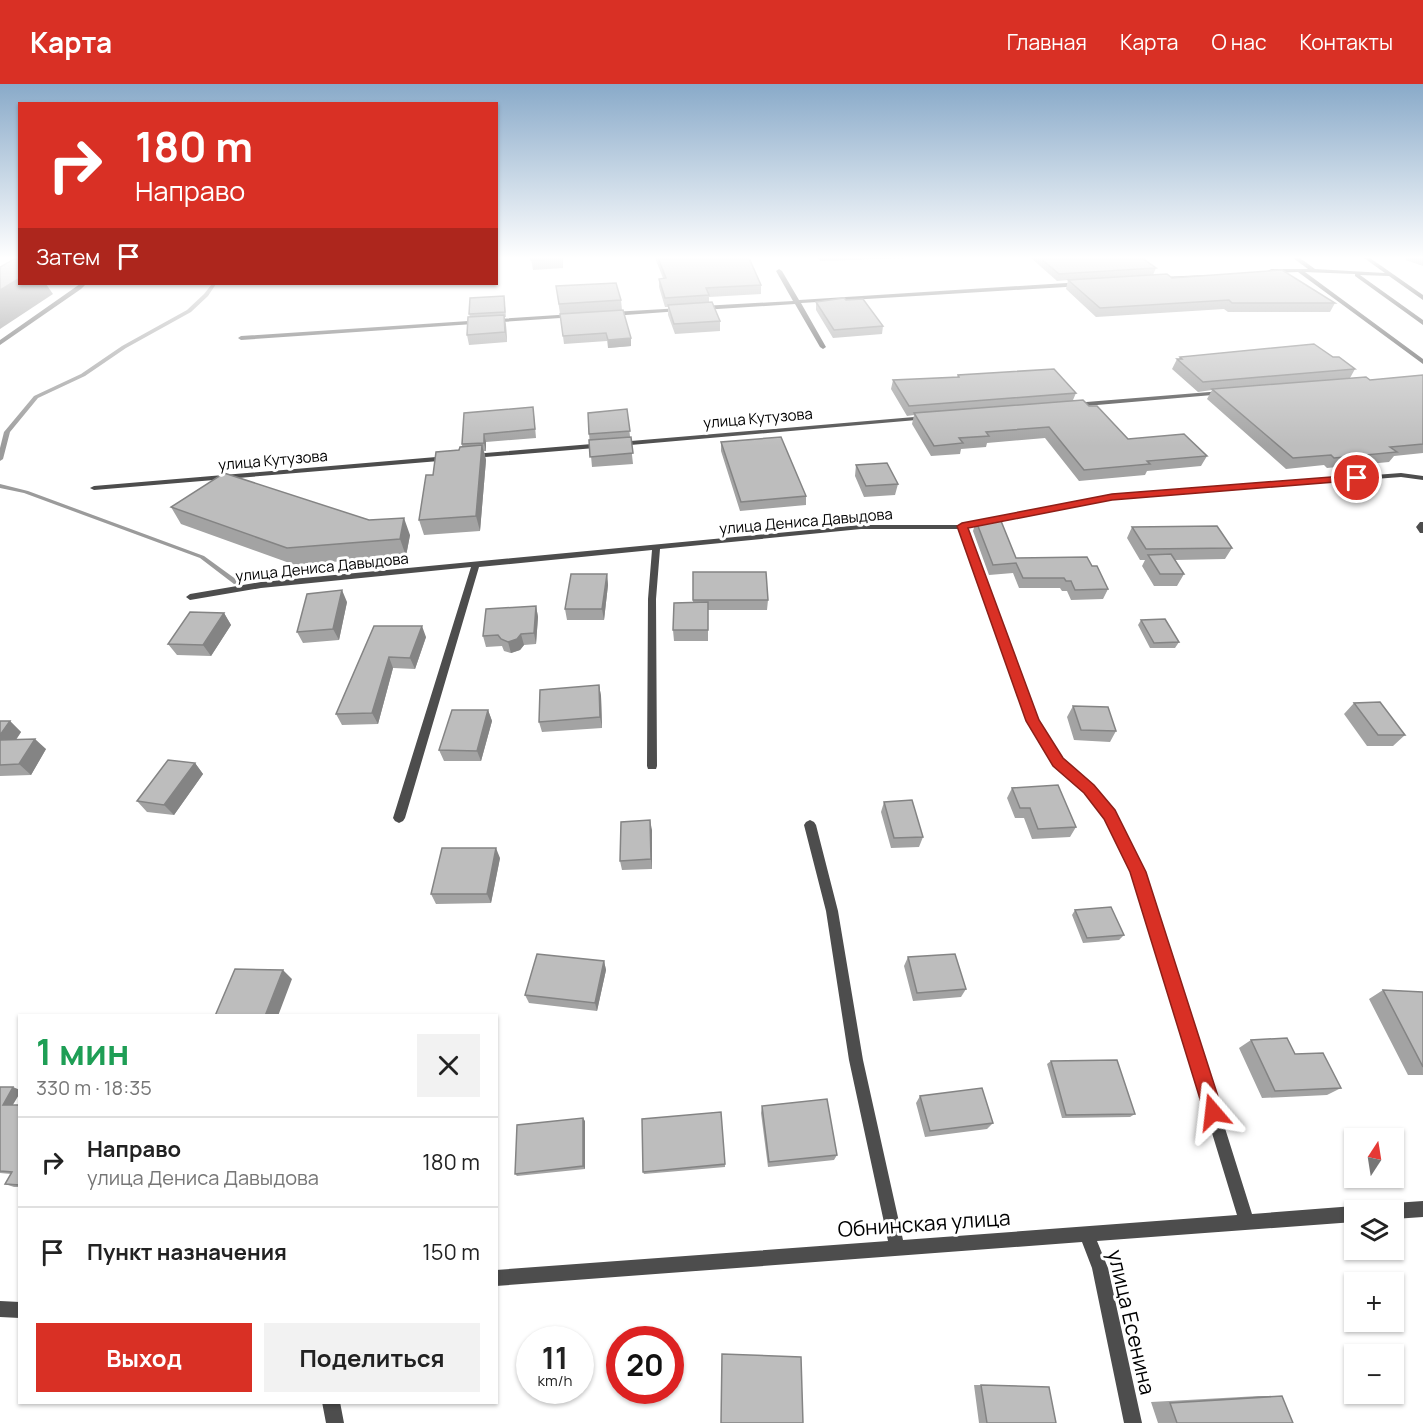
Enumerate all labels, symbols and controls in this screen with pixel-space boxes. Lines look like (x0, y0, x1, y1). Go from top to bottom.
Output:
text: Карта (30, 23, 112, 61)
text: Главная (1007, 28, 1087, 56)
text: Карта (1120, 28, 1178, 56)
text: О нас (1211, 28, 1267, 56)
text: Контакты (1300, 28, 1393, 56)
text: 180 m (135, 117, 253, 175)
icon: right (36, 126, 114, 204)
text: Направо (135, 172, 245, 209)
icon: arrive (112, 240, 145, 273)
text: Затем (36, 242, 100, 272)
street label: улица Кутузова (702, 403, 814, 433)
street label: улица Кутузова (217, 445, 329, 475)
pin (1331, 452, 1382, 503)
icon: arrive (1340, 461, 1373, 494)
street label: улица Дениса Давыдова (718, 503, 894, 539)
street label: улица Дениса Давыдова (234, 547, 410, 587)
text: 1 мин (36, 1027, 129, 1076)
button: close (417, 1034, 480, 1097)
text: 330 m · 18:35 (36, 1074, 152, 1101)
position arrow (1181, 1080, 1245, 1144)
north arrow (1344, 1128, 1404, 1188)
map controls (1344, 1128, 1404, 1404)
text: Направо (87, 1134, 181, 1164)
icon: right (36, 1146, 69, 1179)
text: 180 m (422, 1147, 480, 1177)
text: улица Дениса Давыдова (87, 1164, 319, 1191)
button: layers (1344, 1200, 1404, 1260)
street label: Обнинская улица (837, 1203, 1011, 1243)
icon: arrive (36, 1236, 69, 1269)
text: Пункт назначения (87, 1237, 287, 1267)
text: 150 m (422, 1237, 480, 1267)
street label: улица Есенина (1102, 1247, 1162, 1397)
button: + (1344, 1272, 1404, 1332)
button: Выход (36, 1323, 252, 1392)
button: Поделиться (264, 1323, 480, 1392)
speed limit sign: 20 (606, 1326, 684, 1404)
text: 11 (542, 1337, 568, 1378)
button: − (1344, 1344, 1404, 1404)
text: km/h (538, 1370, 572, 1391)

